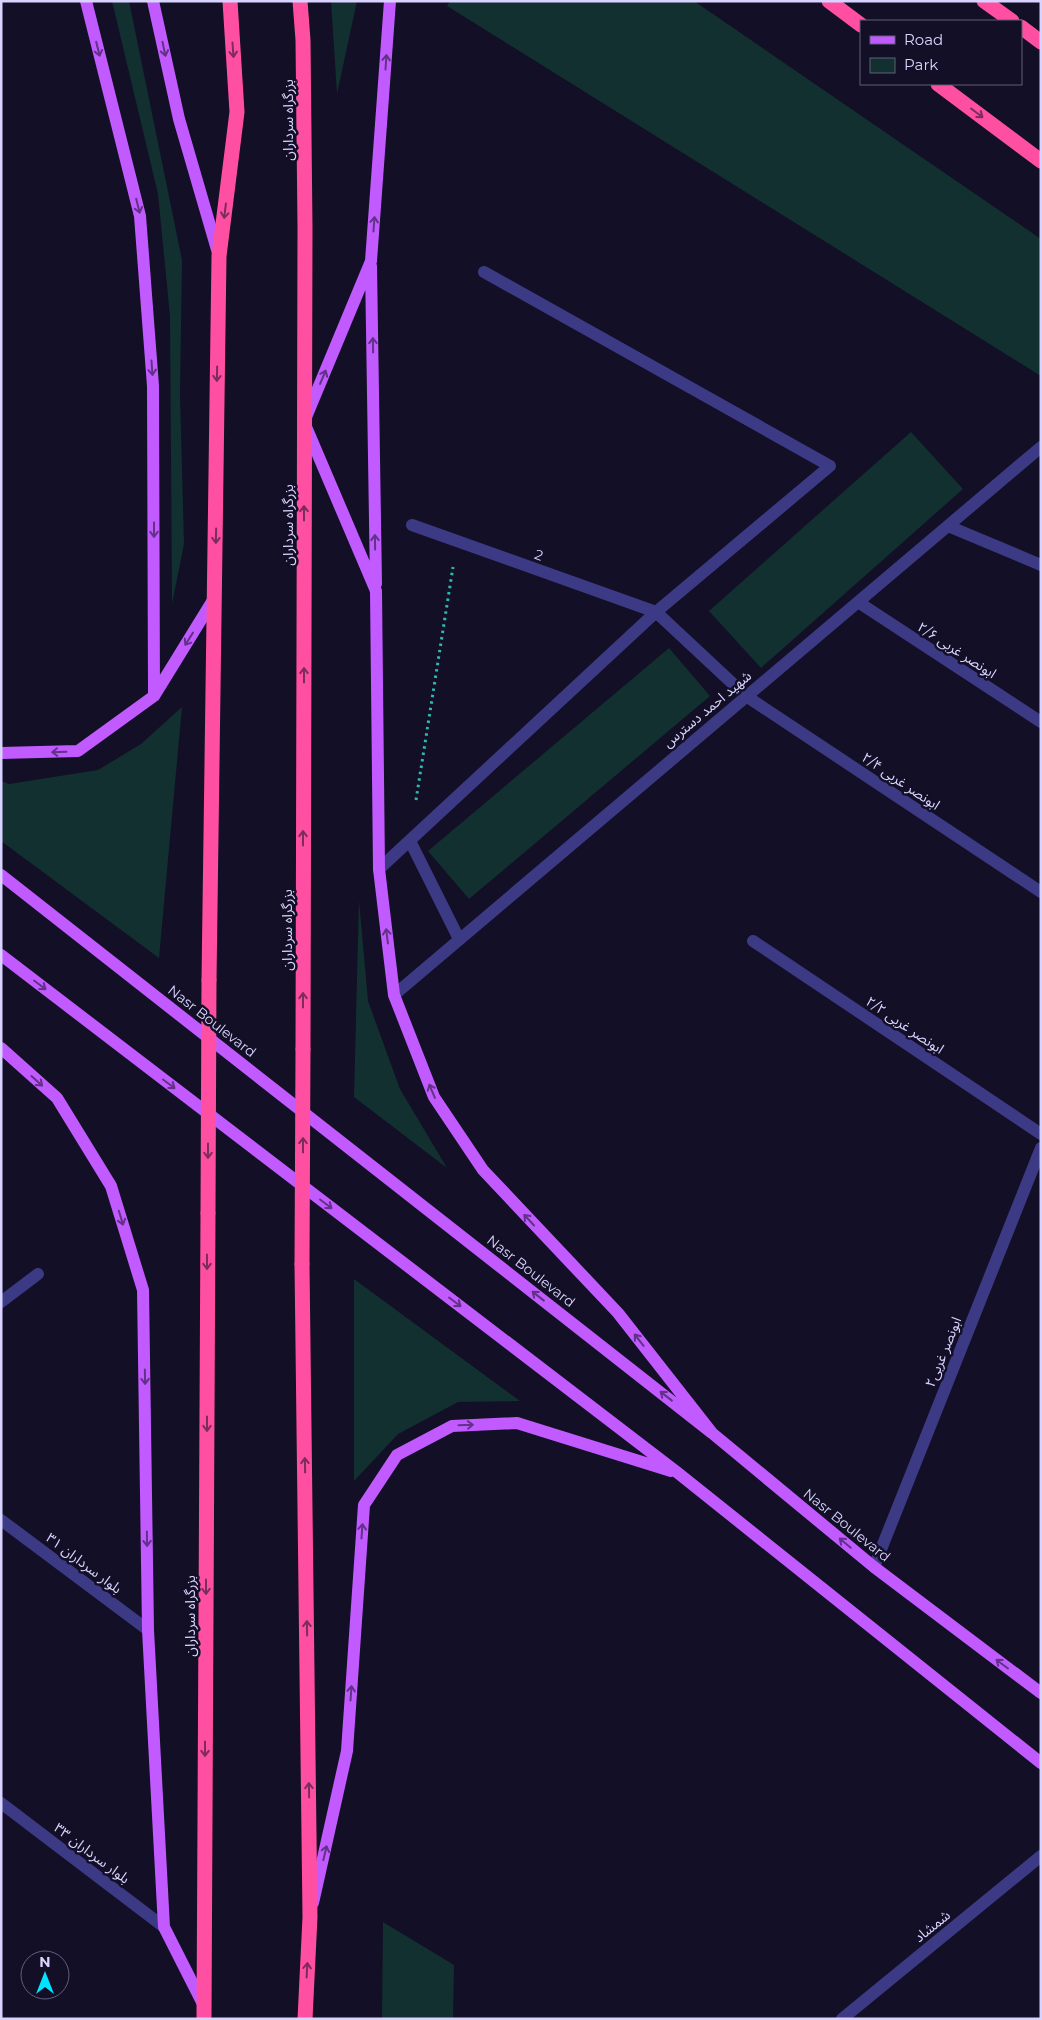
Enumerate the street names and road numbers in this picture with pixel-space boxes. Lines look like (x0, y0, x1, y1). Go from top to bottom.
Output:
street label: بزرگراه سرداران (279, 79, 297, 161)
street label: بزرگراه سرداران (279, 484, 297, 566)
street label: 2 (532, 545, 546, 565)
street label: ابونصر غربی ۲/۶ (914, 618, 1000, 682)
street label: شهید احمد دسترس (659, 667, 755, 751)
street label: ابونصر غربی ۲/۴ (858, 748, 944, 814)
street label: بزرگراه سرداران (278, 889, 296, 971)
street label: Nasr Boulevard (164, 981, 260, 1061)
street label: ابونصر غربی ۲/۲ (862, 992, 948, 1058)
street label: Nasr Boulevard (483, 1231, 579, 1311)
street label: ۲ابونصر غربی (921, 1314, 965, 1390)
street label: Nasr Boulevard (800, 1484, 894, 1566)
street label: بلوار سرداران ۳۱ (43, 1529, 126, 1597)
street label: بزرگراه سرداران (181, 1575, 199, 1657)
street label: بلوار سرداران ۳۳ (51, 1819, 134, 1887)
street label: شمشاد (910, 1906, 954, 1946)

